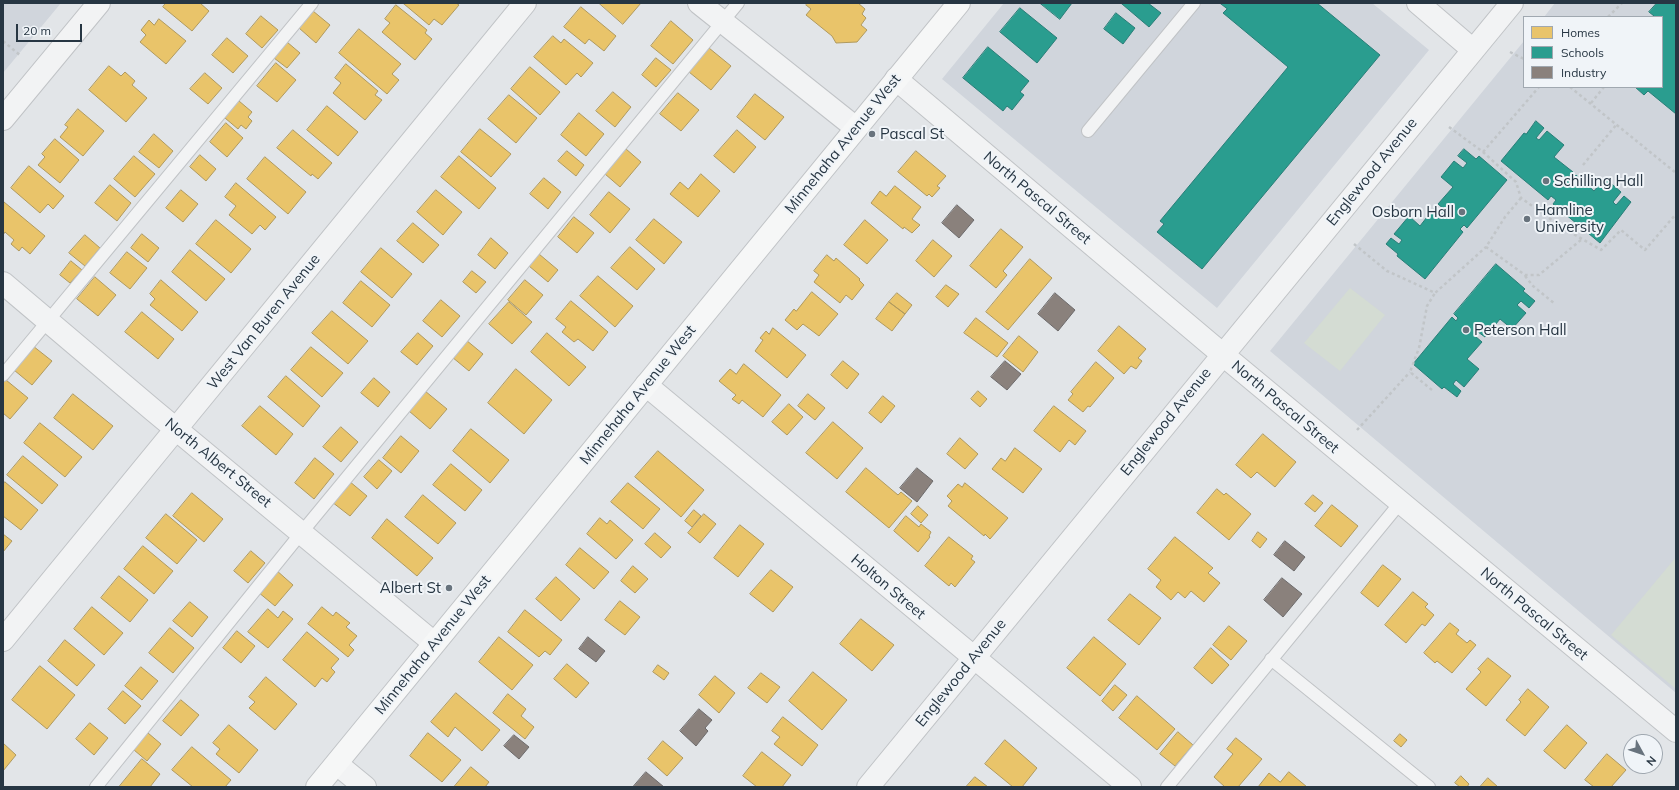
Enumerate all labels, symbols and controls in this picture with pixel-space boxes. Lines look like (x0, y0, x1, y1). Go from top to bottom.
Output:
scale bar (18, 16, 84, 42)
legend (1523, 16, 1663, 88)
text: 20 m (23, 23, 51, 38)
text: Homes (1561, 25, 1600, 40)
text: Schools (1561, 45, 1604, 60)
text: Industry (1561, 65, 1606, 80)
street label: Minnehaha Avenue West (781, 71, 905, 217)
street label: Englewood Avenue (1323, 114, 1421, 230)
place label: Pascal St (880, 125, 944, 143)
marker: Pascal St (867, 129, 877, 139)
street label: North Pascal Street (980, 148, 1094, 248)
place label: Schilling Hall (1554, 172, 1643, 190)
marker: Schilling Hall (1541, 176, 1551, 186)
place label: Hamline University (1535, 201, 1604, 236)
place label: Osborn Hall (1372, 203, 1454, 221)
marker: Osborn Hall (1457, 207, 1467, 217)
marker: Hamline University (1522, 214, 1532, 224)
street label: West Van Buren Avenue (204, 251, 324, 393)
place label: Peterson Hall (1474, 321, 1567, 339)
street label: Minnehaha Avenue West (576, 322, 700, 468)
marker: Peterson Hall (1461, 325, 1471, 335)
street label: North Pascal Street (1228, 357, 1342, 457)
street label: Englewood Avenue (1117, 364, 1215, 480)
street label: North Albert Street (161, 415, 275, 511)
street label: Holton Street (847, 551, 929, 623)
street label: North Pascal Street (1477, 564, 1591, 664)
street label: Minnehaha Avenue West (371, 572, 495, 718)
place label: Albert St (380, 579, 441, 597)
marker: Albert St (444, 583, 454, 593)
street label: Englewood Avenue (912, 615, 1010, 731)
north arrow (1623, 734, 1663, 774)
text: N (1643, 753, 1659, 769)

